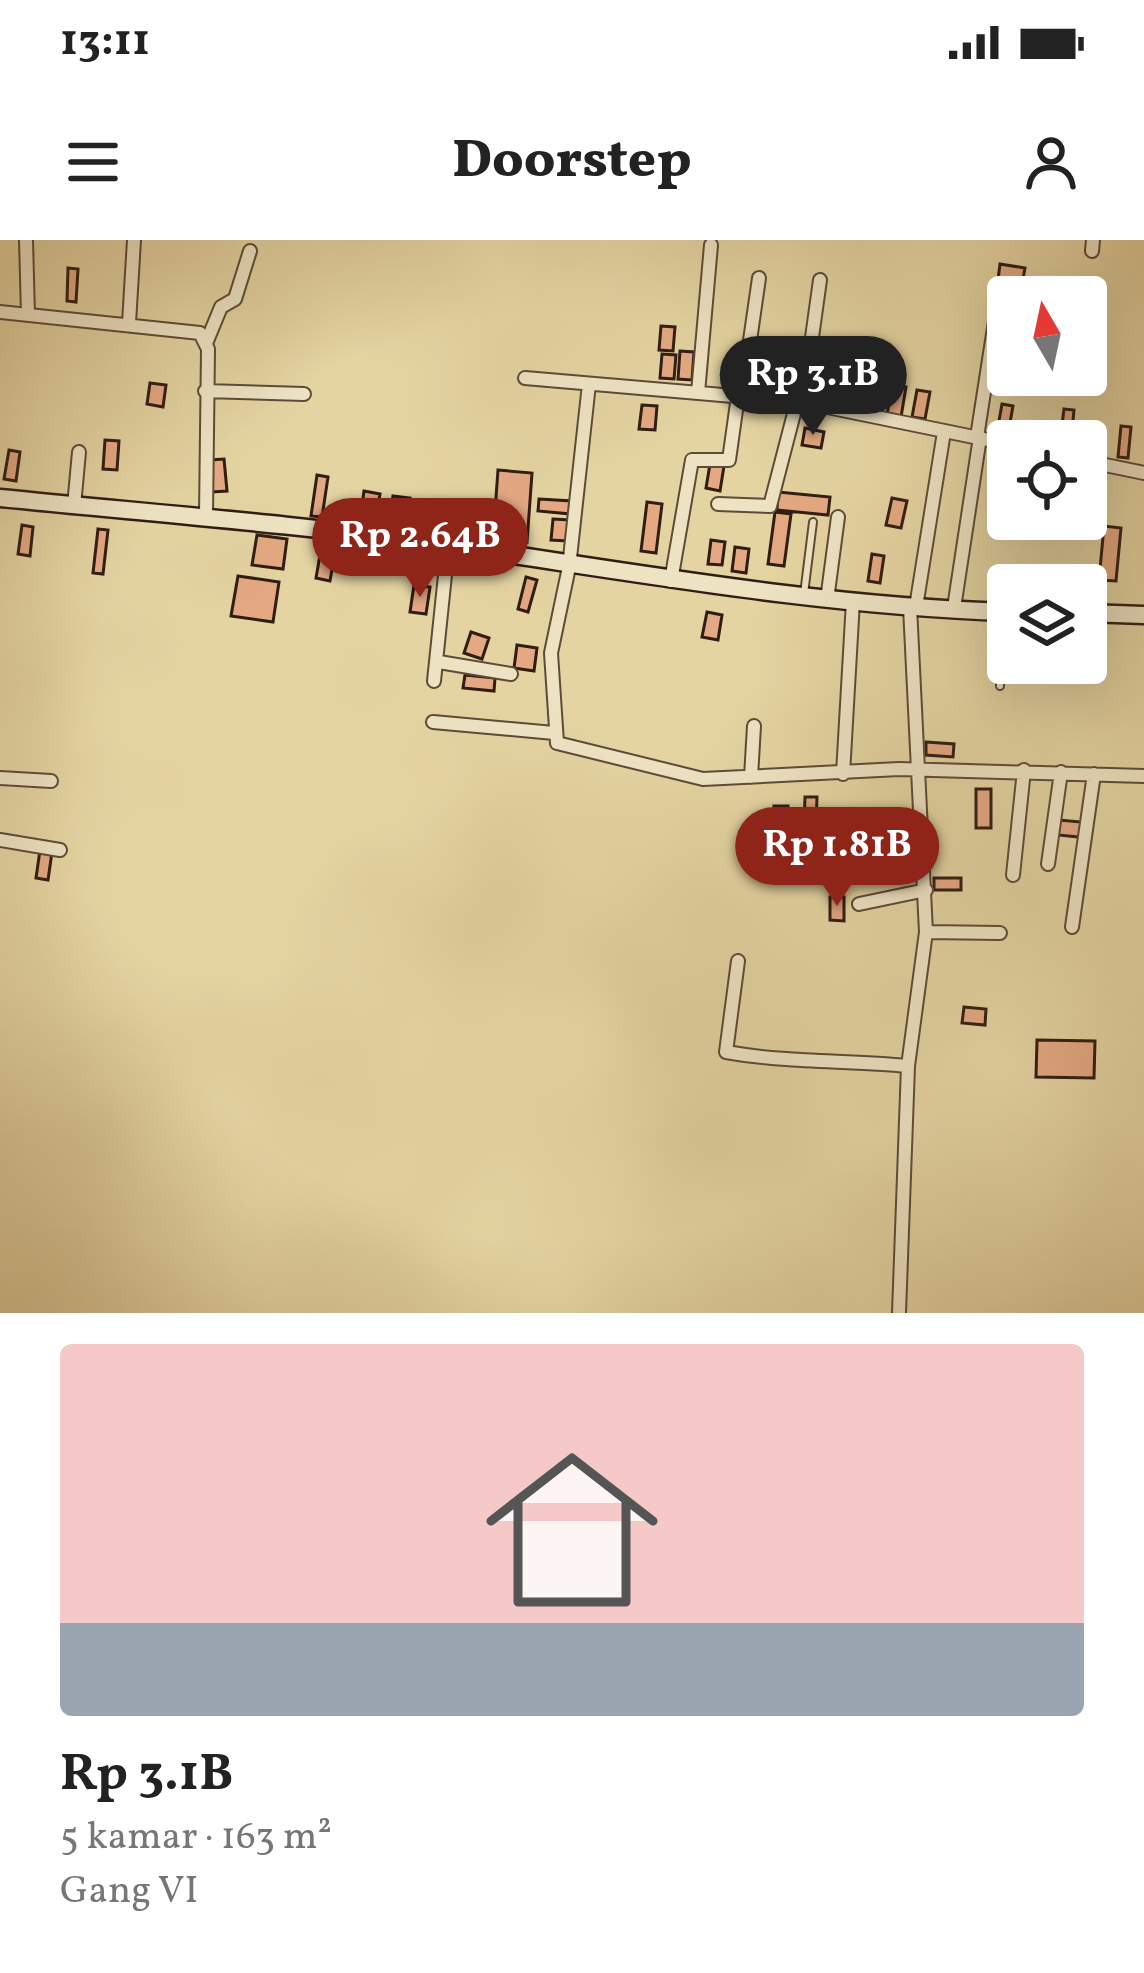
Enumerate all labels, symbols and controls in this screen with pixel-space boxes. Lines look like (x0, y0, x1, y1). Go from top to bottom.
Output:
text: 13:11 (60, 11, 150, 74)
text: Doorstep (452, 125, 692, 200)
icon: menu (60, 129, 126, 195)
icon: person (1018, 129, 1084, 195)
north arrow (987, 276, 1107, 396)
map controls (987, 276, 1107, 684)
pin: Rp 3.1B (702, 336, 924, 438)
text: Rp 3.1B (747, 348, 879, 402)
button: locate (987, 420, 1107, 540)
pin: Rp 2.64B (296, 498, 544, 600)
text: Rp 2.64B (339, 510, 501, 564)
button: layers (987, 564, 1107, 684)
pin: Rp 1.81B (713, 807, 961, 909)
text: Rp 1.81B (762, 819, 912, 873)
icon: home (464, 1422, 680, 1638)
text: Rp 3.1B (60, 1740, 233, 1811)
text: 5 kamar · 163 m² (60, 1811, 332, 1865)
text: Gang VI (60, 1865, 198, 1919)

